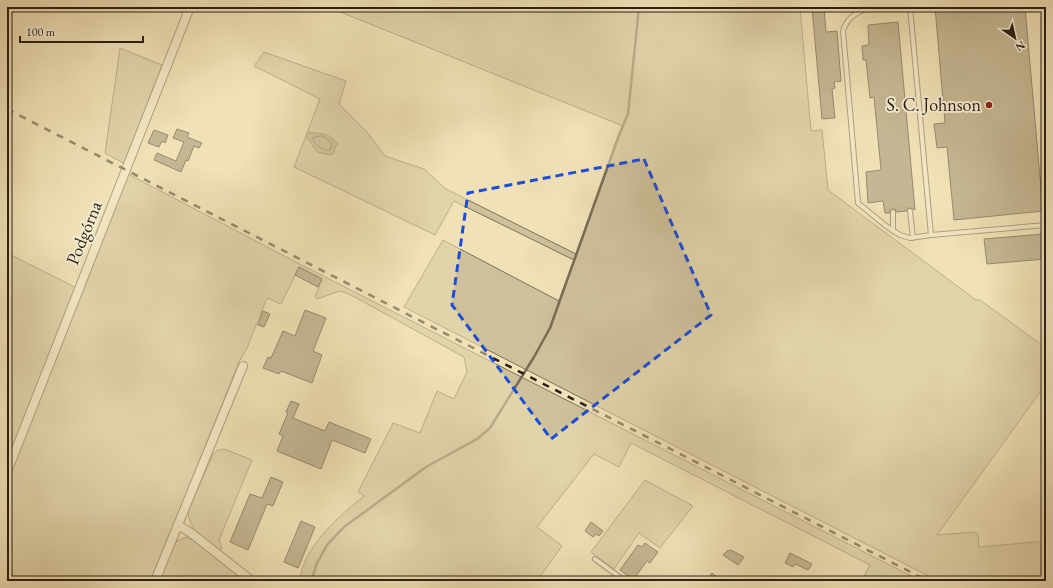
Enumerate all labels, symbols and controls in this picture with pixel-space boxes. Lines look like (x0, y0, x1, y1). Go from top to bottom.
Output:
scale bar (20, 18, 143, 44)
north arrow (995, 18, 1035, 58)
text: 100 m (26, 24, 56, 40)
text: N (1013, 38, 1028, 55)
place label: S. C. Johnson (887, 93, 981, 116)
marker: S. C. Johnson (984, 100, 994, 110)
street label: Podgórna (60, 197, 107, 268)

